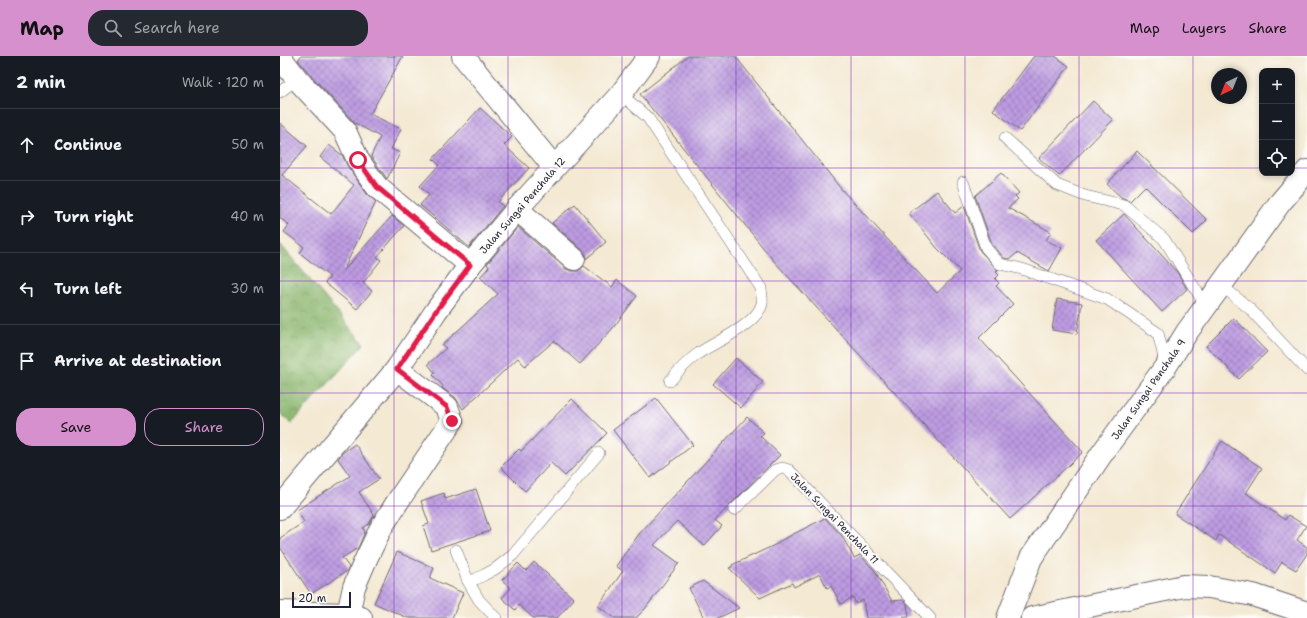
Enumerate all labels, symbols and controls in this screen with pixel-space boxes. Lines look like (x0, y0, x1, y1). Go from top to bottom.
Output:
search box (88, 10, 368, 46)
text: Map (20, 16, 64, 41)
icon: search (102, 17, 124, 39)
text: Search here (134, 18, 220, 38)
text: Map (1130, 19, 1160, 37)
text: Layers (1182, 19, 1226, 37)
text: Share (1248, 19, 1287, 37)
north arrow (1211, 68, 1247, 104)
map controls (1259, 68, 1295, 176)
button: + (1259, 68, 1295, 104)
text: 2 min (16, 71, 66, 93)
text: Walk · 120 m (182, 74, 264, 91)
button: − (1259, 104, 1295, 140)
icon: ahead (16, 134, 38, 156)
text: Continue (54, 135, 122, 155)
text: 50 m (231, 136, 264, 153)
button: locate (1259, 140, 1295, 176)
route start (349, 151, 367, 169)
street label: Jalan Sungai Penchala 12 (477, 154, 568, 256)
icon: right (16, 206, 38, 228)
text: Turn right (54, 207, 134, 227)
text: 40 m (230, 208, 264, 225)
icon: left (16, 278, 38, 300)
text: Turn left (54, 279, 122, 299)
text: 30 m (230, 280, 264, 297)
street label: Jalan Sungai Penchala 9 (1109, 336, 1188, 442)
icon: arrive (16, 350, 38, 372)
text: Arrive at destination (54, 351, 222, 371)
button: Save (16, 408, 136, 446)
button: Share (144, 408, 264, 446)
route end (443, 412, 461, 430)
street label: Jalan Sungai Penchala 11 (788, 470, 881, 566)
scale bar (292, 590, 351, 609)
text: 20 m (298, 591, 326, 606)

